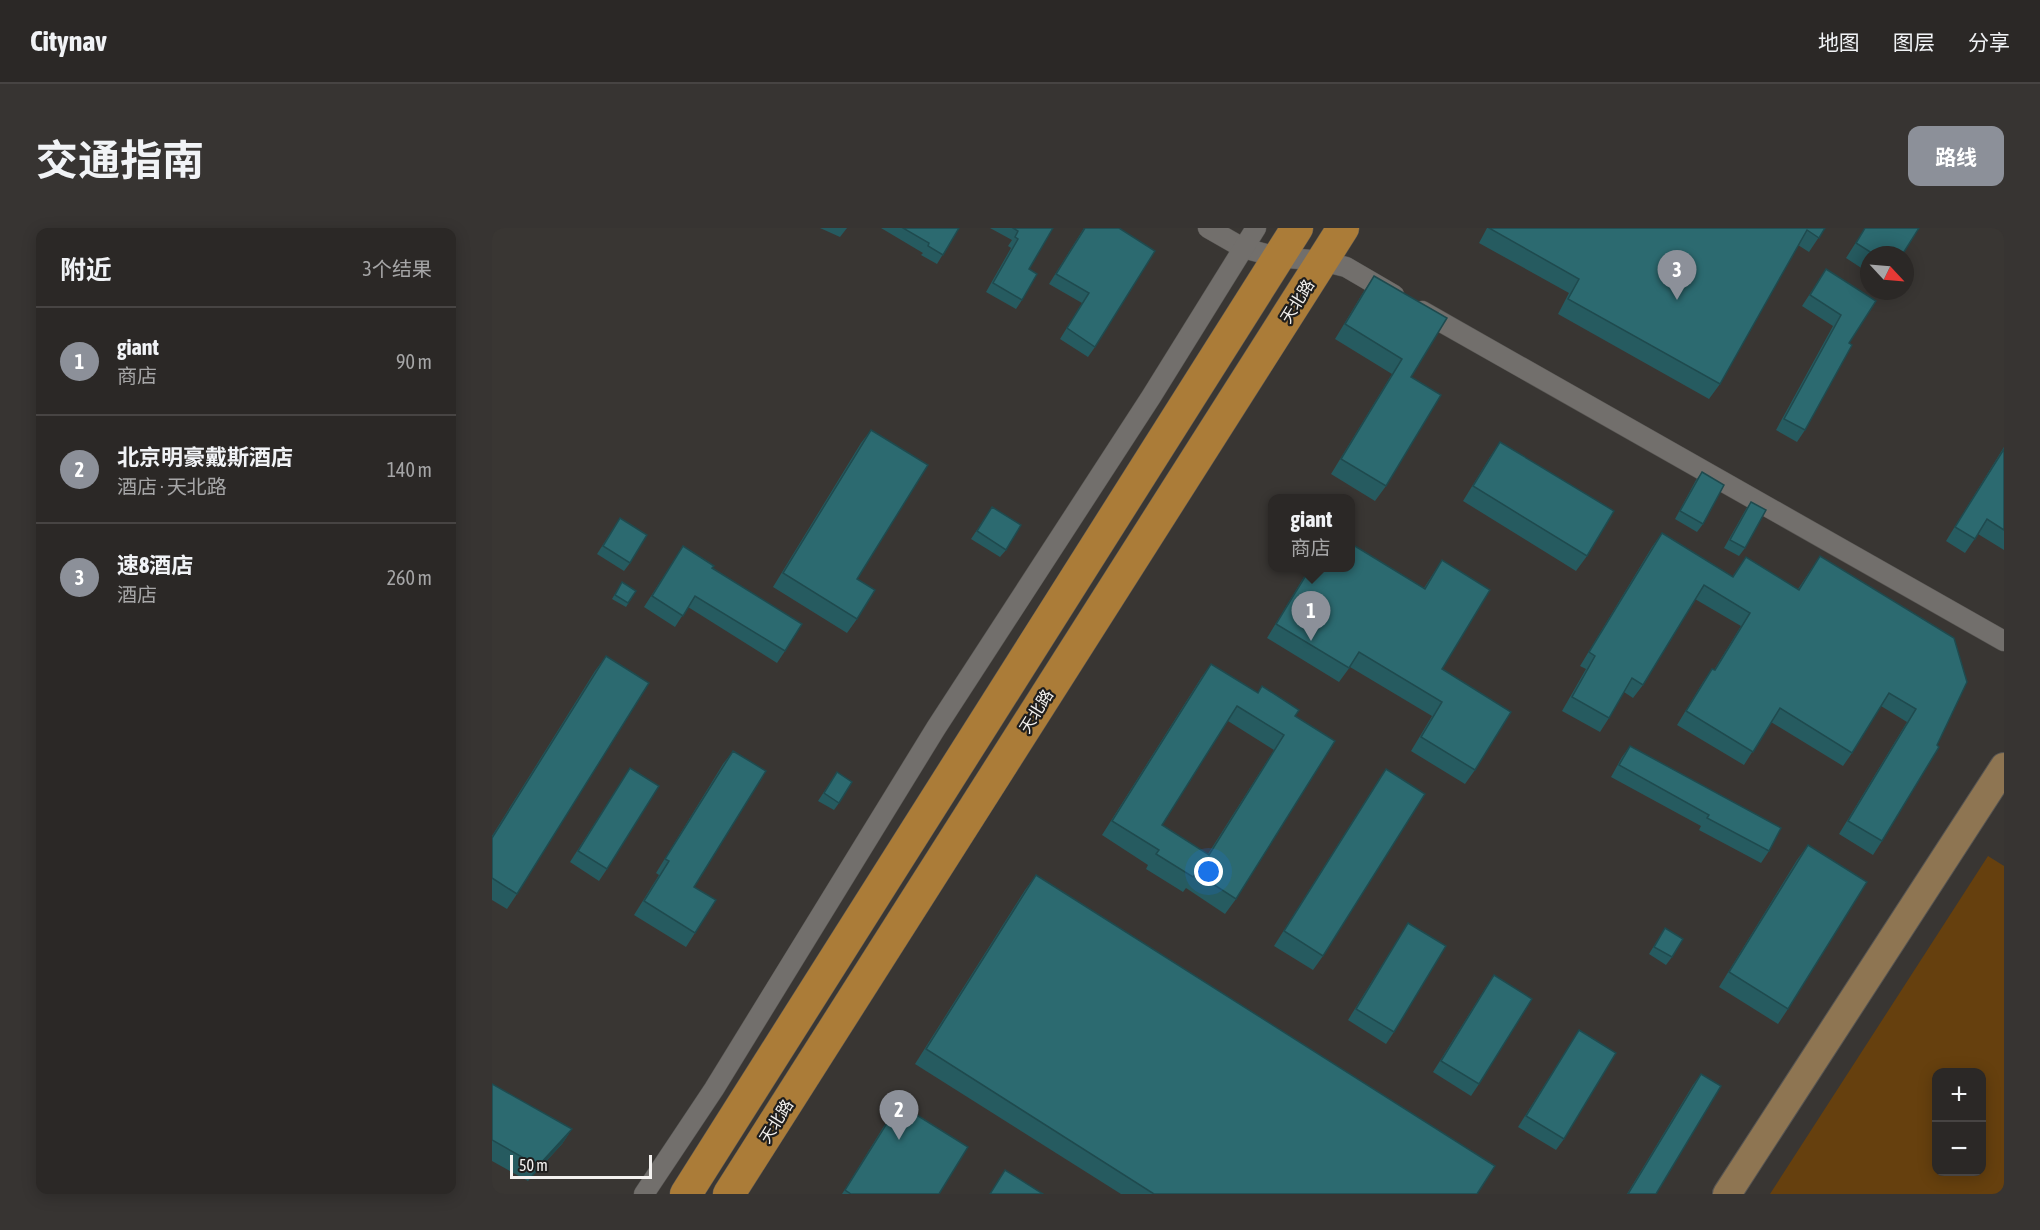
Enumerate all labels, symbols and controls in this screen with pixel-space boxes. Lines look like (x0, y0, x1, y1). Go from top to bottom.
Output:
text: Citynav (30, 25, 107, 57)
text: 地图 (1818, 30, 1860, 54)
text: 图层 (1893, 30, 1935, 54)
text: 分享 (1968, 30, 2010, 54)
button: 路线 (1908, 126, 2004, 186)
text: 交通指南 (36, 136, 204, 184)
north arrow (1860, 246, 1914, 300)
pin: 3 (1658, 250, 1696, 300)
text: 附近 (60, 255, 112, 285)
text: 3个结果 (363, 257, 432, 280)
street label: 天北路 (1277, 276, 1317, 326)
text: giant (117, 334, 159, 360)
text: 1 (75, 350, 84, 373)
text: 90 m (396, 350, 432, 373)
text: 商店 (117, 364, 157, 387)
text: 北京明豪戴斯酒店 (117, 444, 293, 470)
text: 2 (75, 458, 84, 481)
text: 140 m (387, 458, 432, 481)
text: 酒店 · 天北路 (117, 475, 227, 498)
popup (1268, 494, 1355, 572)
text: giant (1291, 506, 1332, 532)
text: 商店 (1291, 536, 1331, 559)
text: 速8酒店 (117, 552, 193, 578)
text: 3 (75, 566, 84, 589)
text: 260 m (387, 566, 432, 589)
text: 酒店 (117, 583, 157, 606)
pin: 1 (1292, 592, 1330, 641)
street label: 天北路 (1016, 686, 1056, 736)
your location (1194, 857, 1223, 886)
map controls (1932, 1068, 1986, 1176)
button: + (1932, 1068, 1986, 1122)
pin: 2 (880, 1090, 918, 1140)
street label: 天北路 (756, 1096, 796, 1146)
button: − (1932, 1122, 1986, 1176)
scale bar (510, 1152, 652, 1180)
text: 50 m (519, 1156, 548, 1174)

